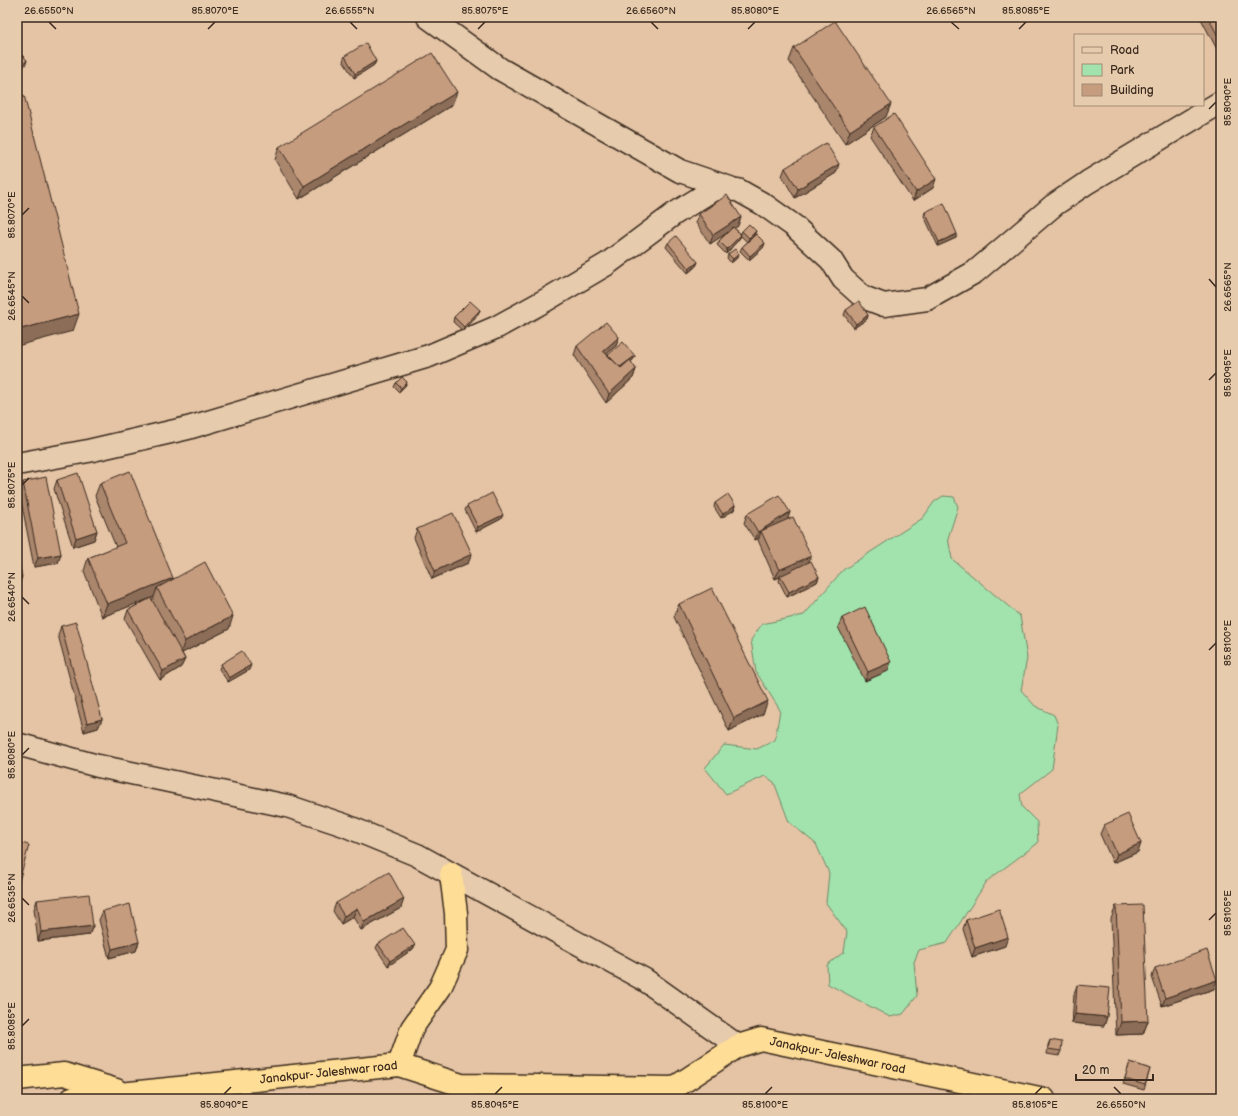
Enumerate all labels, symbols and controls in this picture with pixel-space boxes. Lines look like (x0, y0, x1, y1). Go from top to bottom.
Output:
text: 26.6550°N (24, 5, 74, 17)
text: 85.8070°E (191, 5, 239, 17)
text: 26.6555°N (325, 5, 375, 17)
text: 85.8075°E (462, 5, 509, 17)
text: 26.6560°N (626, 5, 676, 17)
text: 85.8080°E (731, 5, 779, 17)
text: 26.6565°N (926, 5, 976, 17)
text: 85.8085°E (1002, 5, 1050, 17)
legend (1074, 34, 1204, 106)
text: Road (1110, 43, 1139, 58)
text: Park (1110, 63, 1134, 78)
text: 85.8090°E (1222, 78, 1234, 126)
text: Building (1110, 83, 1154, 98)
text: 85.8070°E (6, 191, 18, 239)
text: 26.6565°N (1222, 262, 1234, 312)
text: 26.6545°N (6, 271, 18, 321)
text: 85.8095°E (1222, 349, 1234, 397)
text: 85.8075°E (6, 461, 18, 508)
text: 26.6540°N (6, 572, 18, 622)
text: 85.8100°E (1222, 620, 1234, 666)
text: 85.8080°E (6, 731, 18, 779)
text: 26.6535°N (6, 873, 18, 923)
text: 85.8105°E (1222, 890, 1234, 936)
text: 85.8085°E (6, 1002, 18, 1050)
street label: Janakpur- Jaleshwar road (769, 1034, 907, 1077)
scale bar (1076, 1056, 1153, 1082)
street label: Janakpur- Jaleshwar road (259, 1058, 398, 1087)
text: 20 m (1082, 1063, 1109, 1078)
text: 85.8090°E (200, 1099, 248, 1111)
text: 85.8095°E (471, 1099, 519, 1111)
text: 85.8100°E (742, 1099, 788, 1111)
text: 85.8105°E (1012, 1099, 1058, 1111)
text: 26.6550°N (1096, 1099, 1146, 1111)

